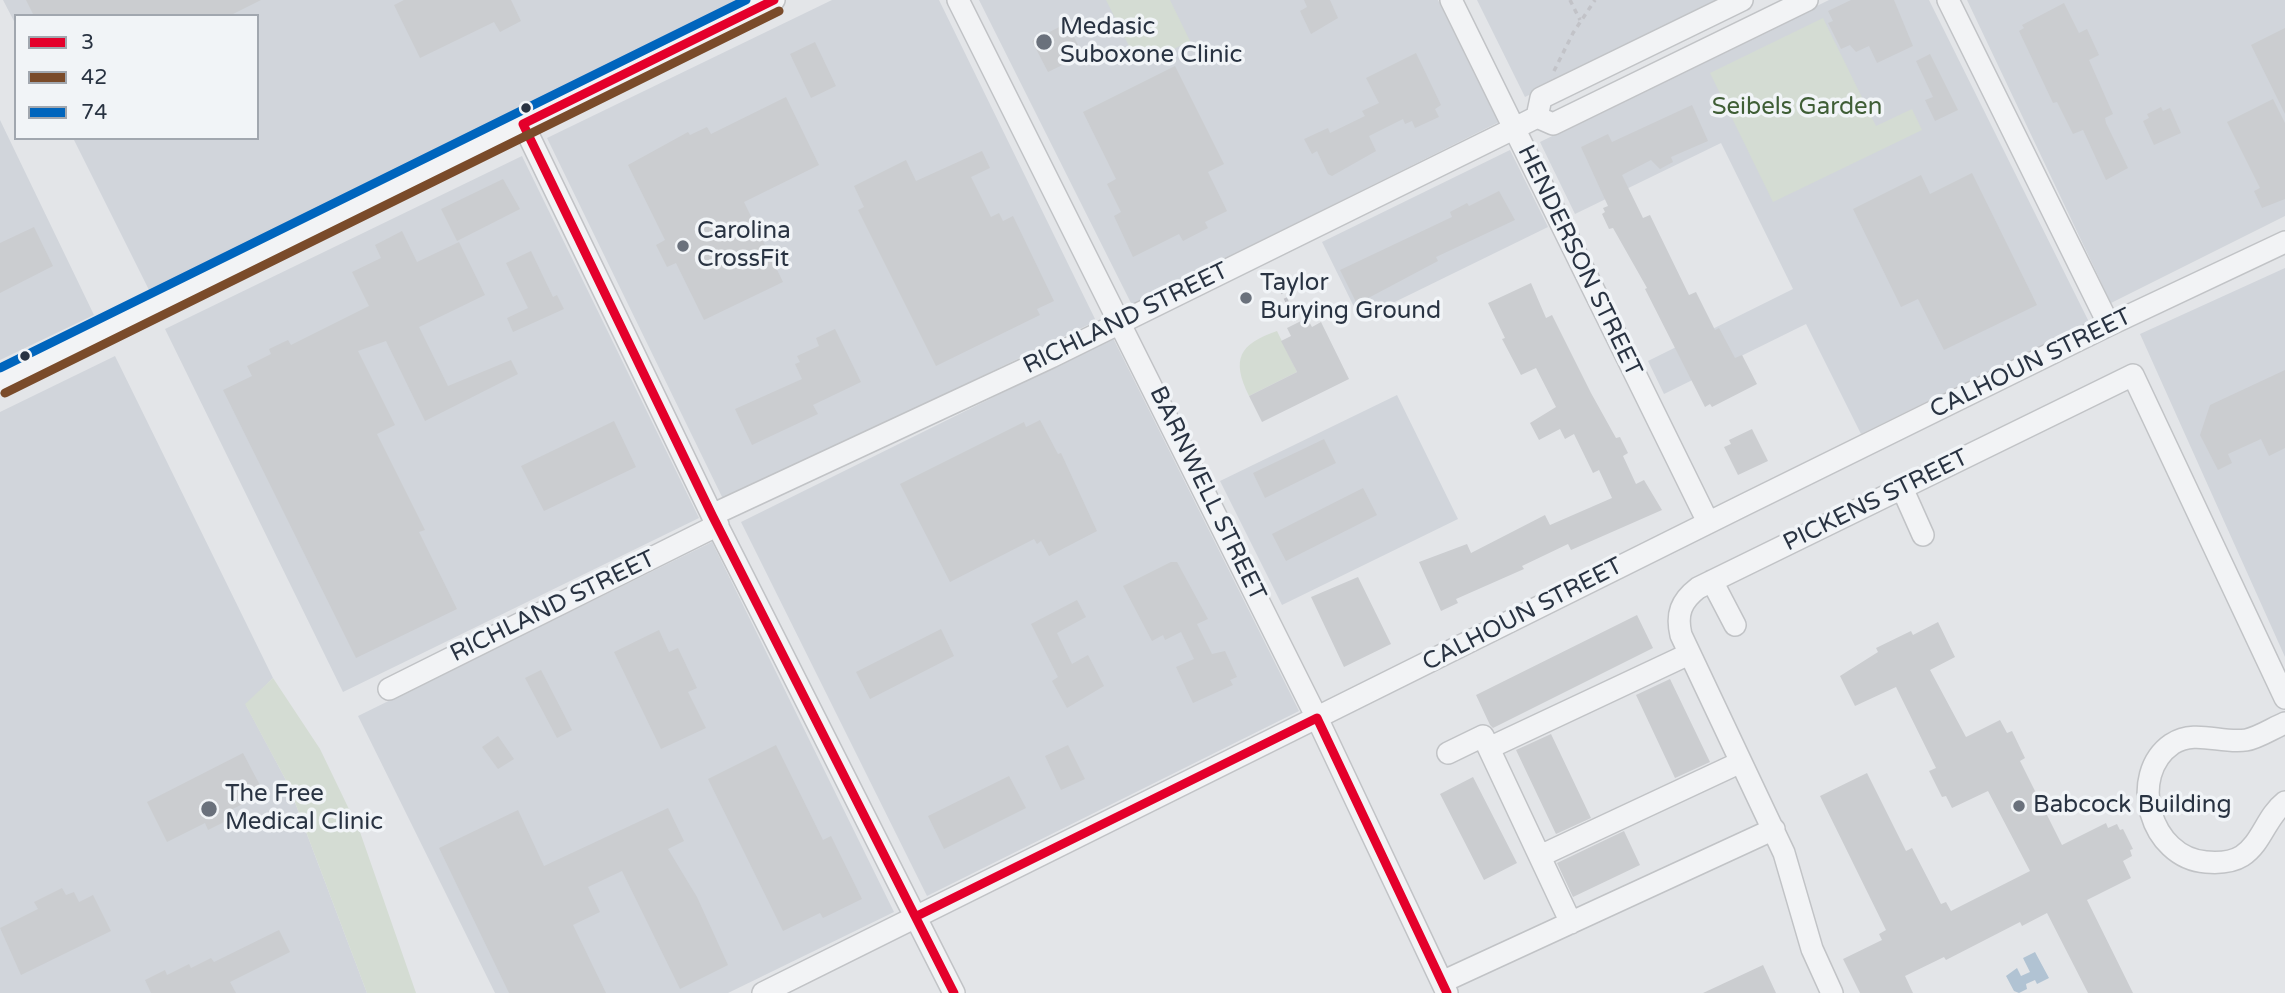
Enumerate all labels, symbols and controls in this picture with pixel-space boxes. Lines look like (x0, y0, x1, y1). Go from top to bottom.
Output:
legend (14, 14, 259, 140)
place label: Medasic Suboxone Clinic (1060, 14, 1242, 70)
text: 3 (81, 30, 94, 55)
marker: Medasic Suboxone Clinic (1034, 32, 1054, 52)
text: 42 (81, 65, 107, 90)
park label: Seibels Garden (1712, 94, 1882, 122)
text: 74 (81, 100, 107, 125)
unlabelled marker (519, 101, 533, 115)
street label: HENDERSON STREET (1510, 141, 1648, 381)
place label: Carolina CrossFit (697, 218, 791, 274)
marker: Carolina CrossFit (675, 238, 691, 254)
street label: RICHLAND STREET (1019, 257, 1233, 381)
place label: Taylor Burying Ground (1260, 270, 1441, 326)
marker: Taylor Burying Ground (1238, 290, 1254, 306)
street label: CALHOUN STREET (1926, 303, 2136, 425)
unlabelled marker (18, 349, 32, 363)
street label: BARNWELL STREET (1143, 382, 1271, 606)
street label: PICKENS STREET (1779, 444, 1973, 558)
street label: RICHLAND STREET (446, 545, 660, 669)
street label: CALHOUN STREET (1418, 552, 1628, 678)
place label: The Free Medical Clinic (225, 781, 383, 837)
place label: Babcock Building (2033, 792, 2232, 820)
marker: Babcock Building (2011, 798, 2027, 814)
marker: The Free Medical Clinic (199, 799, 219, 819)

